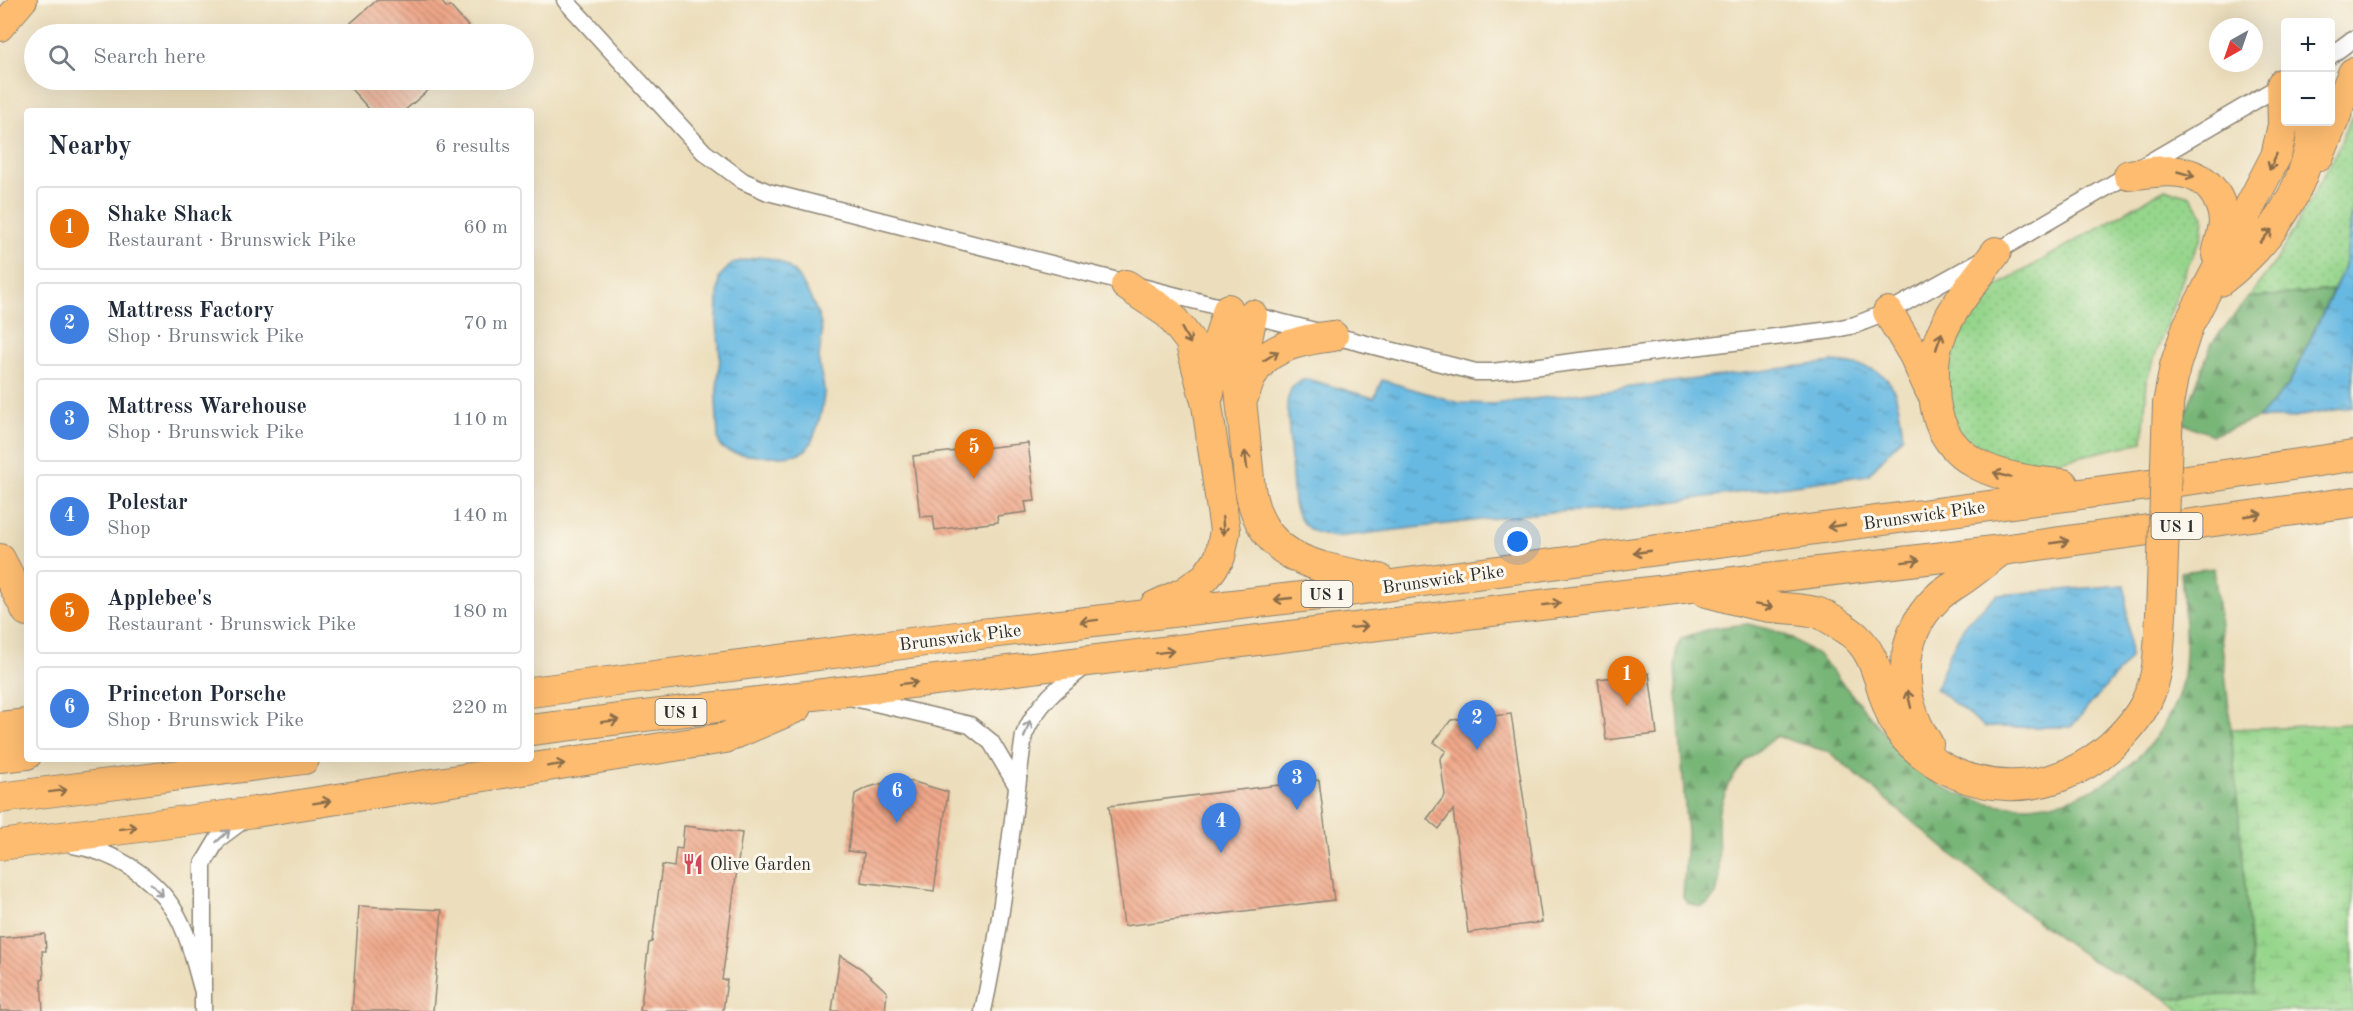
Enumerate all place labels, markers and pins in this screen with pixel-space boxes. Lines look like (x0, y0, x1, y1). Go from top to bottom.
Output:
pin: 5 (954, 430, 994, 479)
pin: 1 (1608, 656, 1646, 706)
pin: 2 (1458, 700, 1496, 750)
pin: 3 (1278, 760, 1316, 810)
pin: 6 (878, 774, 916, 823)
pin: 4 (1202, 804, 1240, 853)
restaurant icon: Olive Garden (681, 852, 705, 876)
place label: Olive Garden (710, 856, 811, 874)

